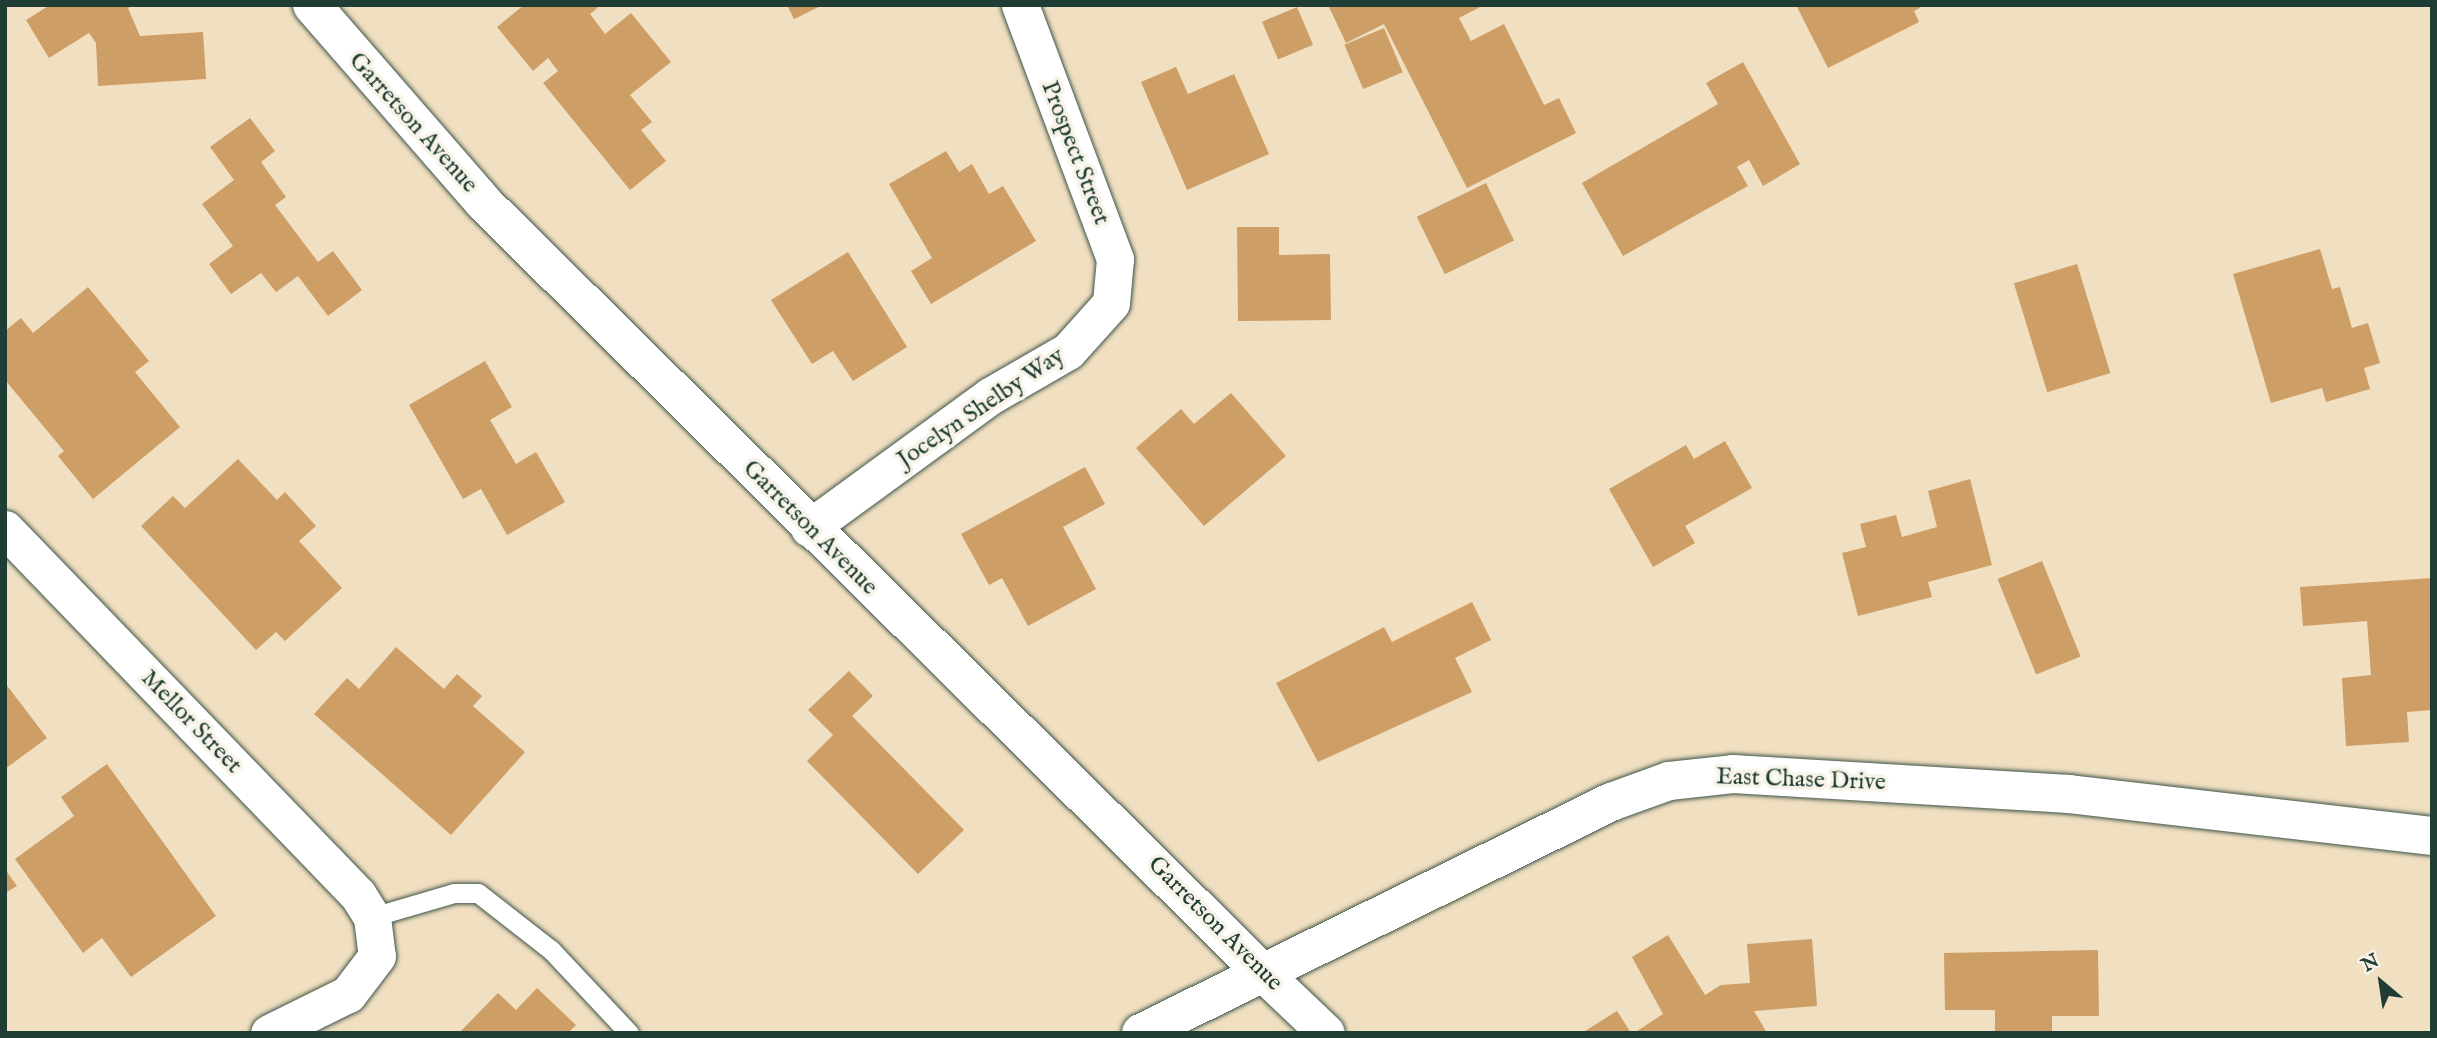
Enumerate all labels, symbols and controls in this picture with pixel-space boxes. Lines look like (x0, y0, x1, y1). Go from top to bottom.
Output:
street label: Garretson Avenue (342, 47, 484, 199)
street label: Prospect Street (1034, 77, 1116, 229)
street label: Jocelyn Shelby Way (892, 342, 1070, 474)
street label: Garretson Avenue (737, 455, 883, 601)
street label: Mellor Street (134, 664, 248, 780)
street label: East Chase Drive (1716, 763, 1886, 797)
street label: Garretson Avenue (1142, 851, 1288, 997)
north arrow (2346, 947, 2416, 1017)
text: N (2358, 949, 2384, 978)

